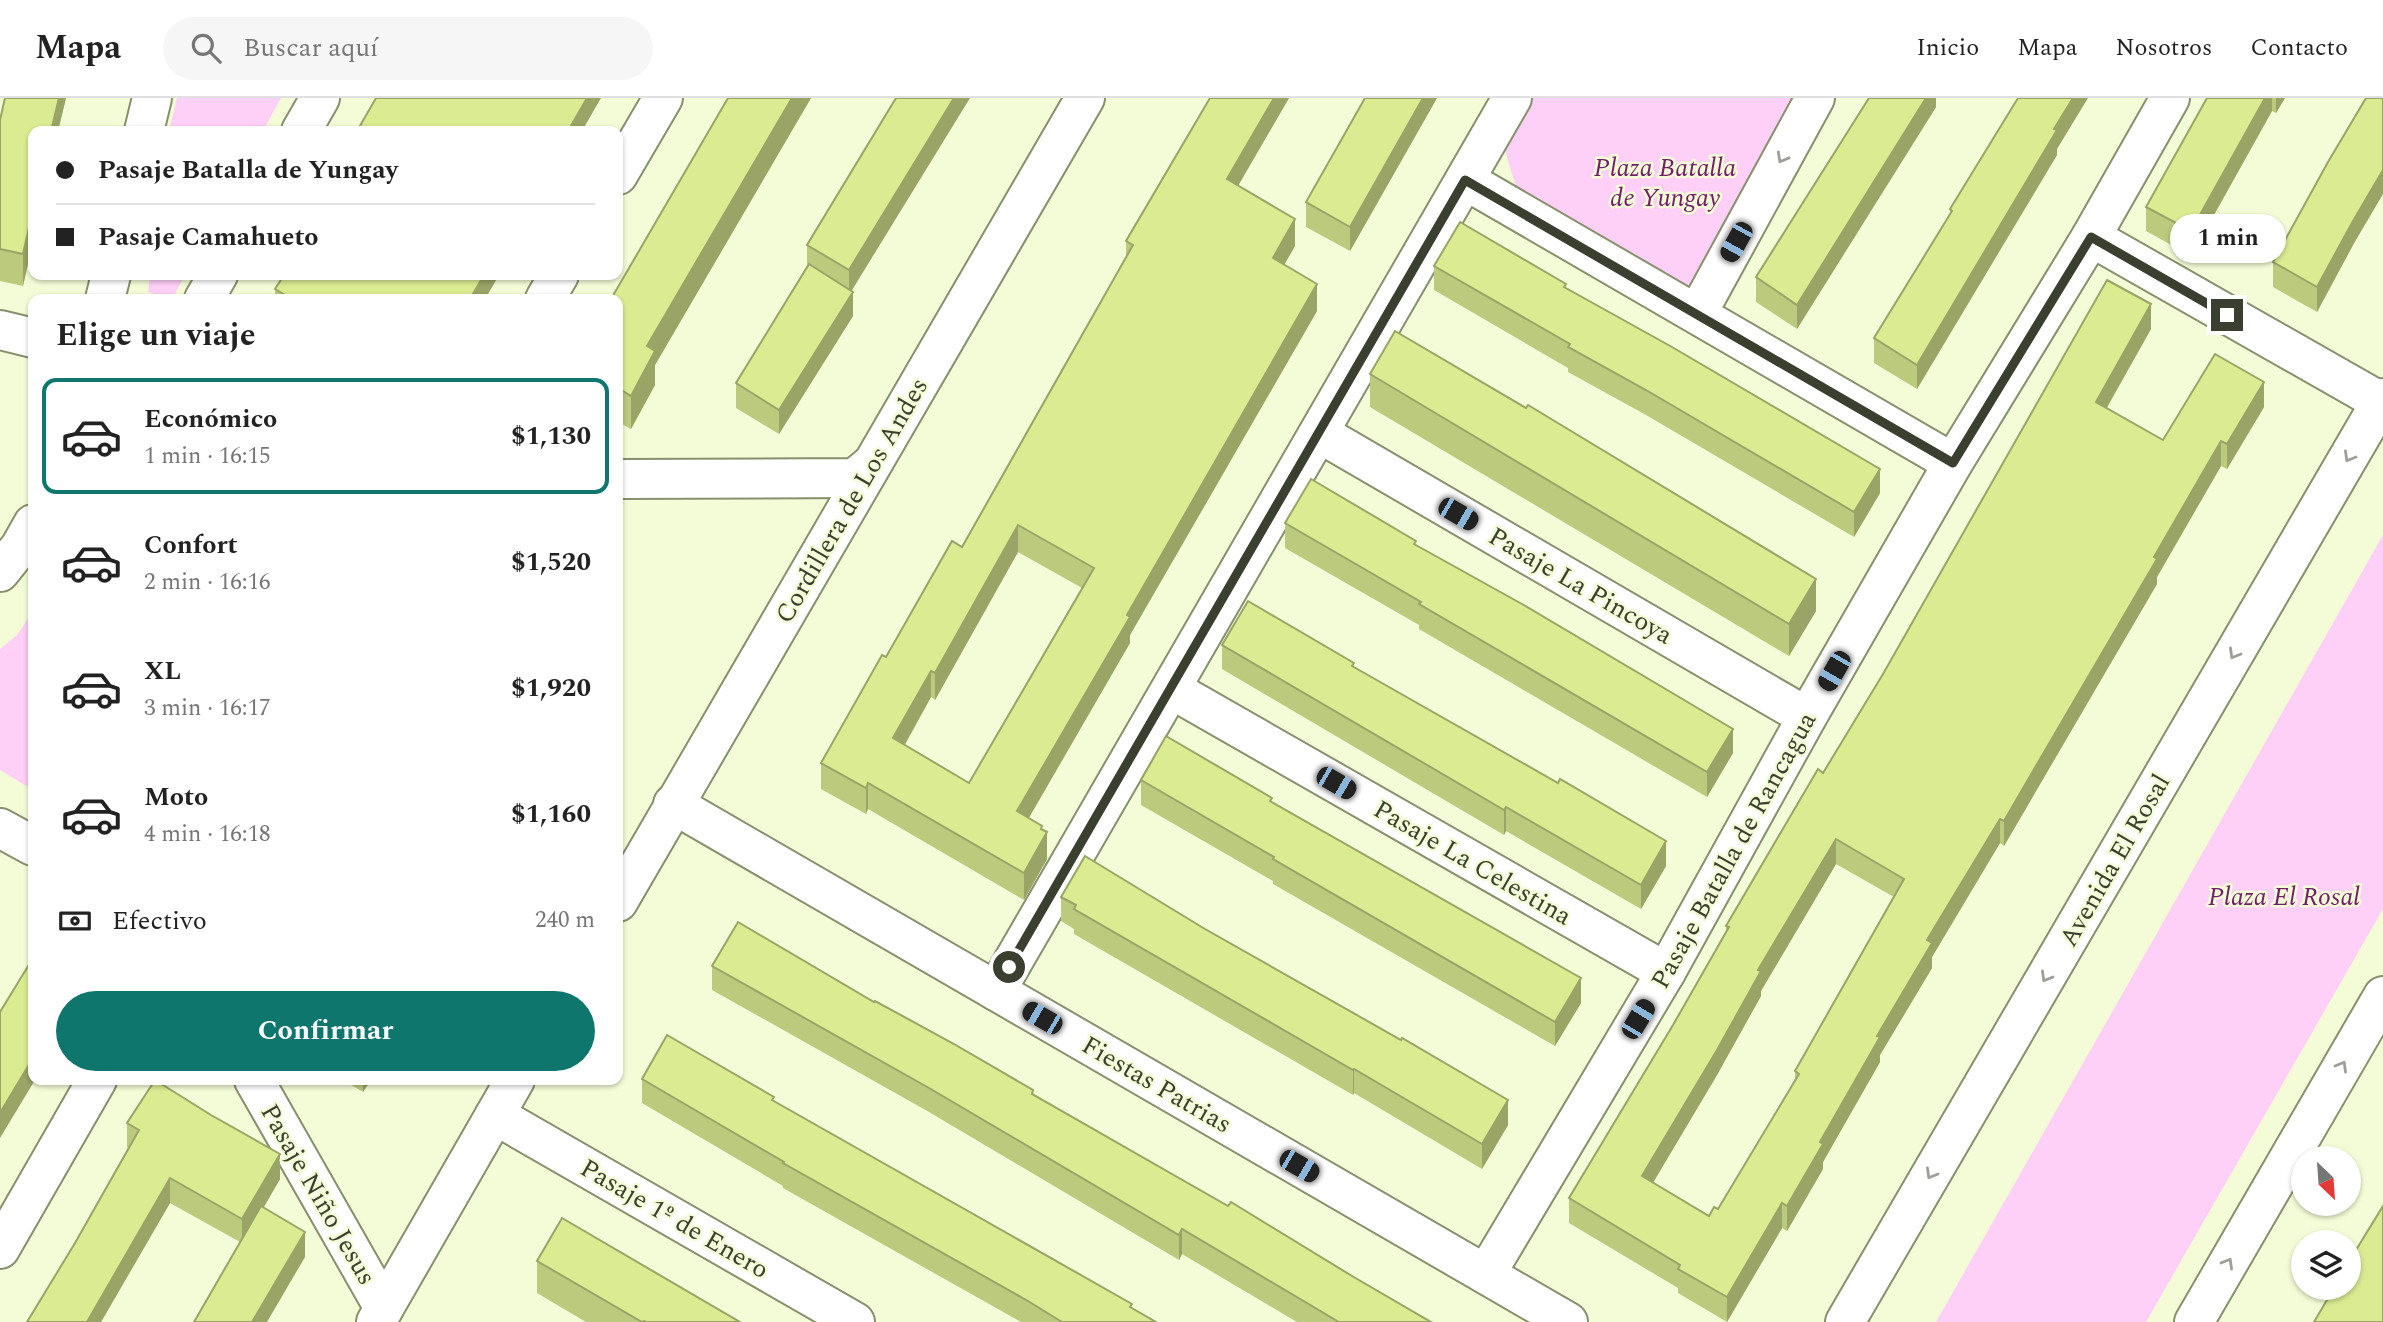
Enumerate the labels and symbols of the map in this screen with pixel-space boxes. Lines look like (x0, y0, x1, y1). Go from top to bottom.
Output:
park label: Plaza Batalla de Yungay (1594, 148, 1736, 218)
one-way arrow (1777, 151, 1790, 163)
callout: 1 min (2169, 214, 2285, 262)
car (1717, 219, 1756, 265)
route end (2211, 299, 2243, 331)
street label: Cordillera de Los Andes (765, 370, 939, 631)
one-way arrow (2344, 450, 2357, 463)
car (1435, 494, 1482, 534)
street label: Pasaje La Pincoya (1481, 517, 1680, 655)
one-way arrow (2229, 646, 2242, 659)
car (1815, 648, 1854, 694)
street label: Pasaje Batalla de Rancagua (1641, 704, 1827, 996)
car (1313, 763, 1360, 803)
street label: Avenida El Rosal (2049, 766, 2181, 955)
street label: Pasaje La Celestina (1366, 790, 1579, 936)
park label: Plaza El Rosal (2208, 877, 2360, 917)
route start (993, 951, 1025, 983)
one-way arrow (2041, 970, 2054, 983)
car (1619, 996, 1658, 1042)
car (1019, 998, 1066, 1038)
street label: Fiestas Patrias (1074, 1026, 1239, 1144)
one-way arrow (2334, 1061, 2347, 1074)
street label: Pasaje Niño Jesus (250, 1096, 386, 1293)
car (1276, 1146, 1323, 1186)
north arrow (2291, 1146, 2361, 1216)
street label: Pasaje 1º de Enero (572, 1148, 777, 1289)
one-way arrow (1926, 1167, 1939, 1179)
one-way arrow (2220, 1258, 2233, 1270)

